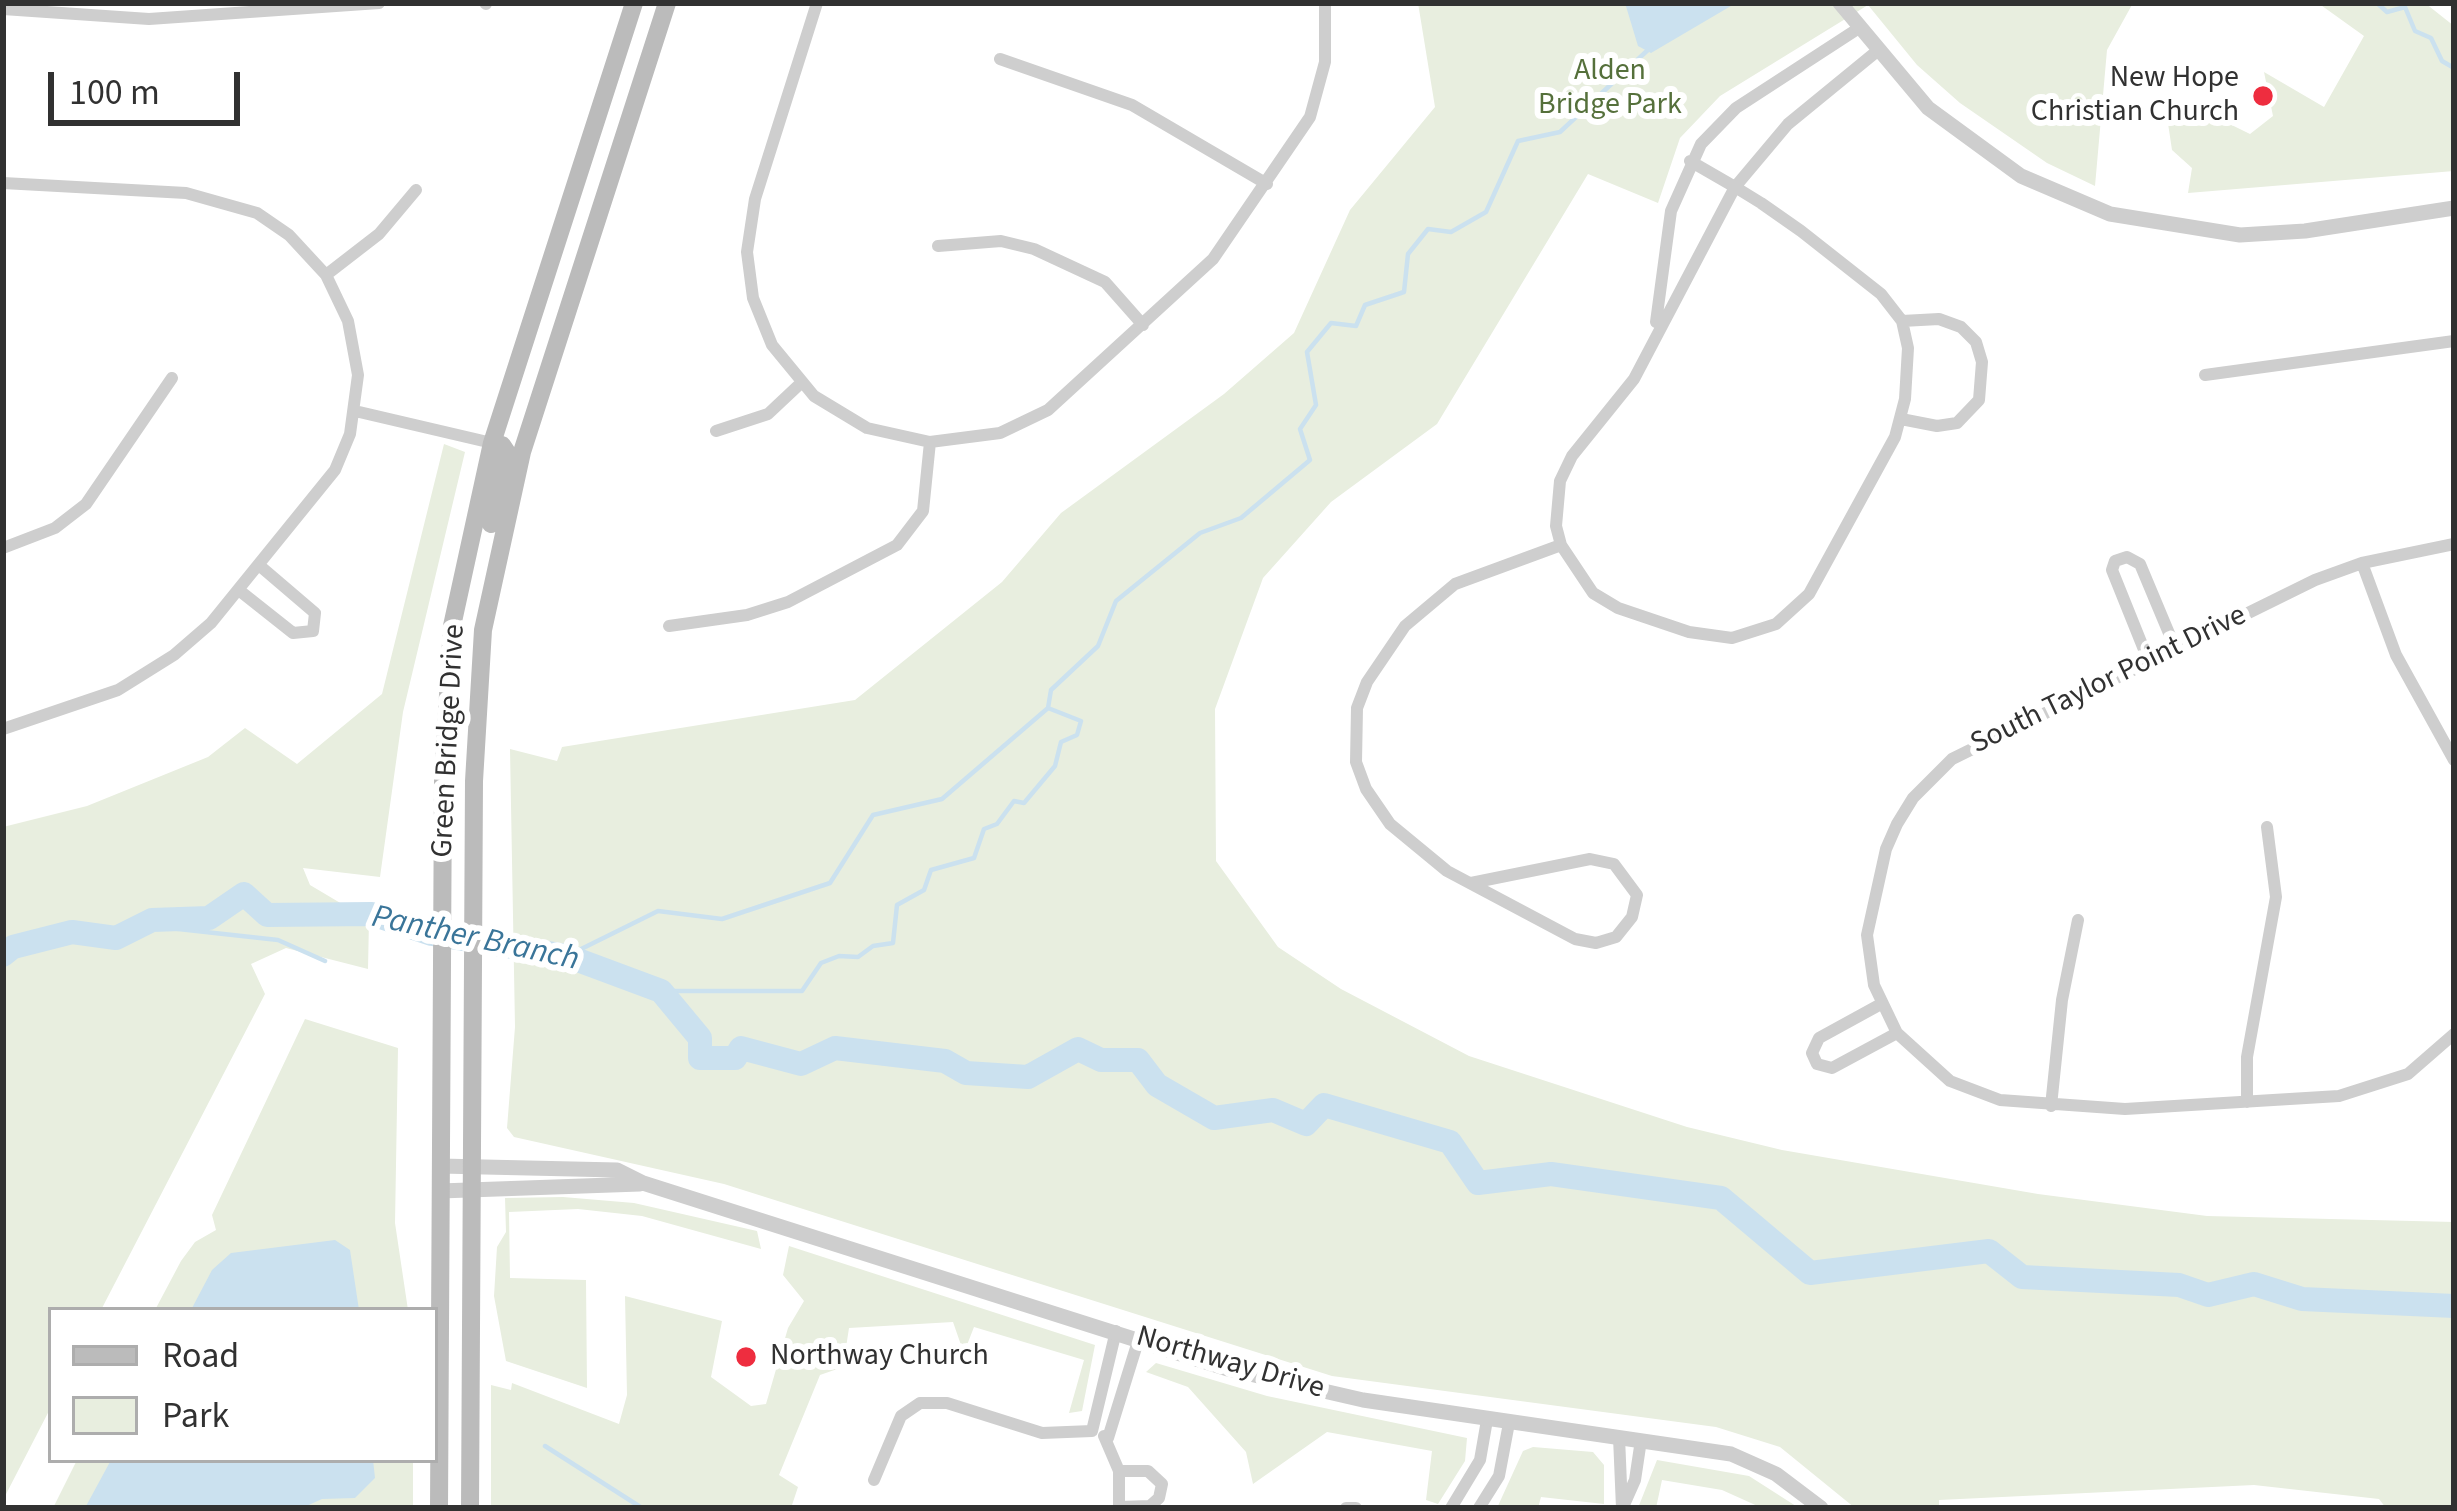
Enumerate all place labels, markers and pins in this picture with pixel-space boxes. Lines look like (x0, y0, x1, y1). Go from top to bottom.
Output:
place label: New Hope Christian Church (2031, 61, 2239, 132)
marker: New Hope Christian Church (2250, 83, 2276, 109)
place label: Northway Church (770, 1339, 989, 1375)
marker: Northway Church (733, 1344, 759, 1370)

